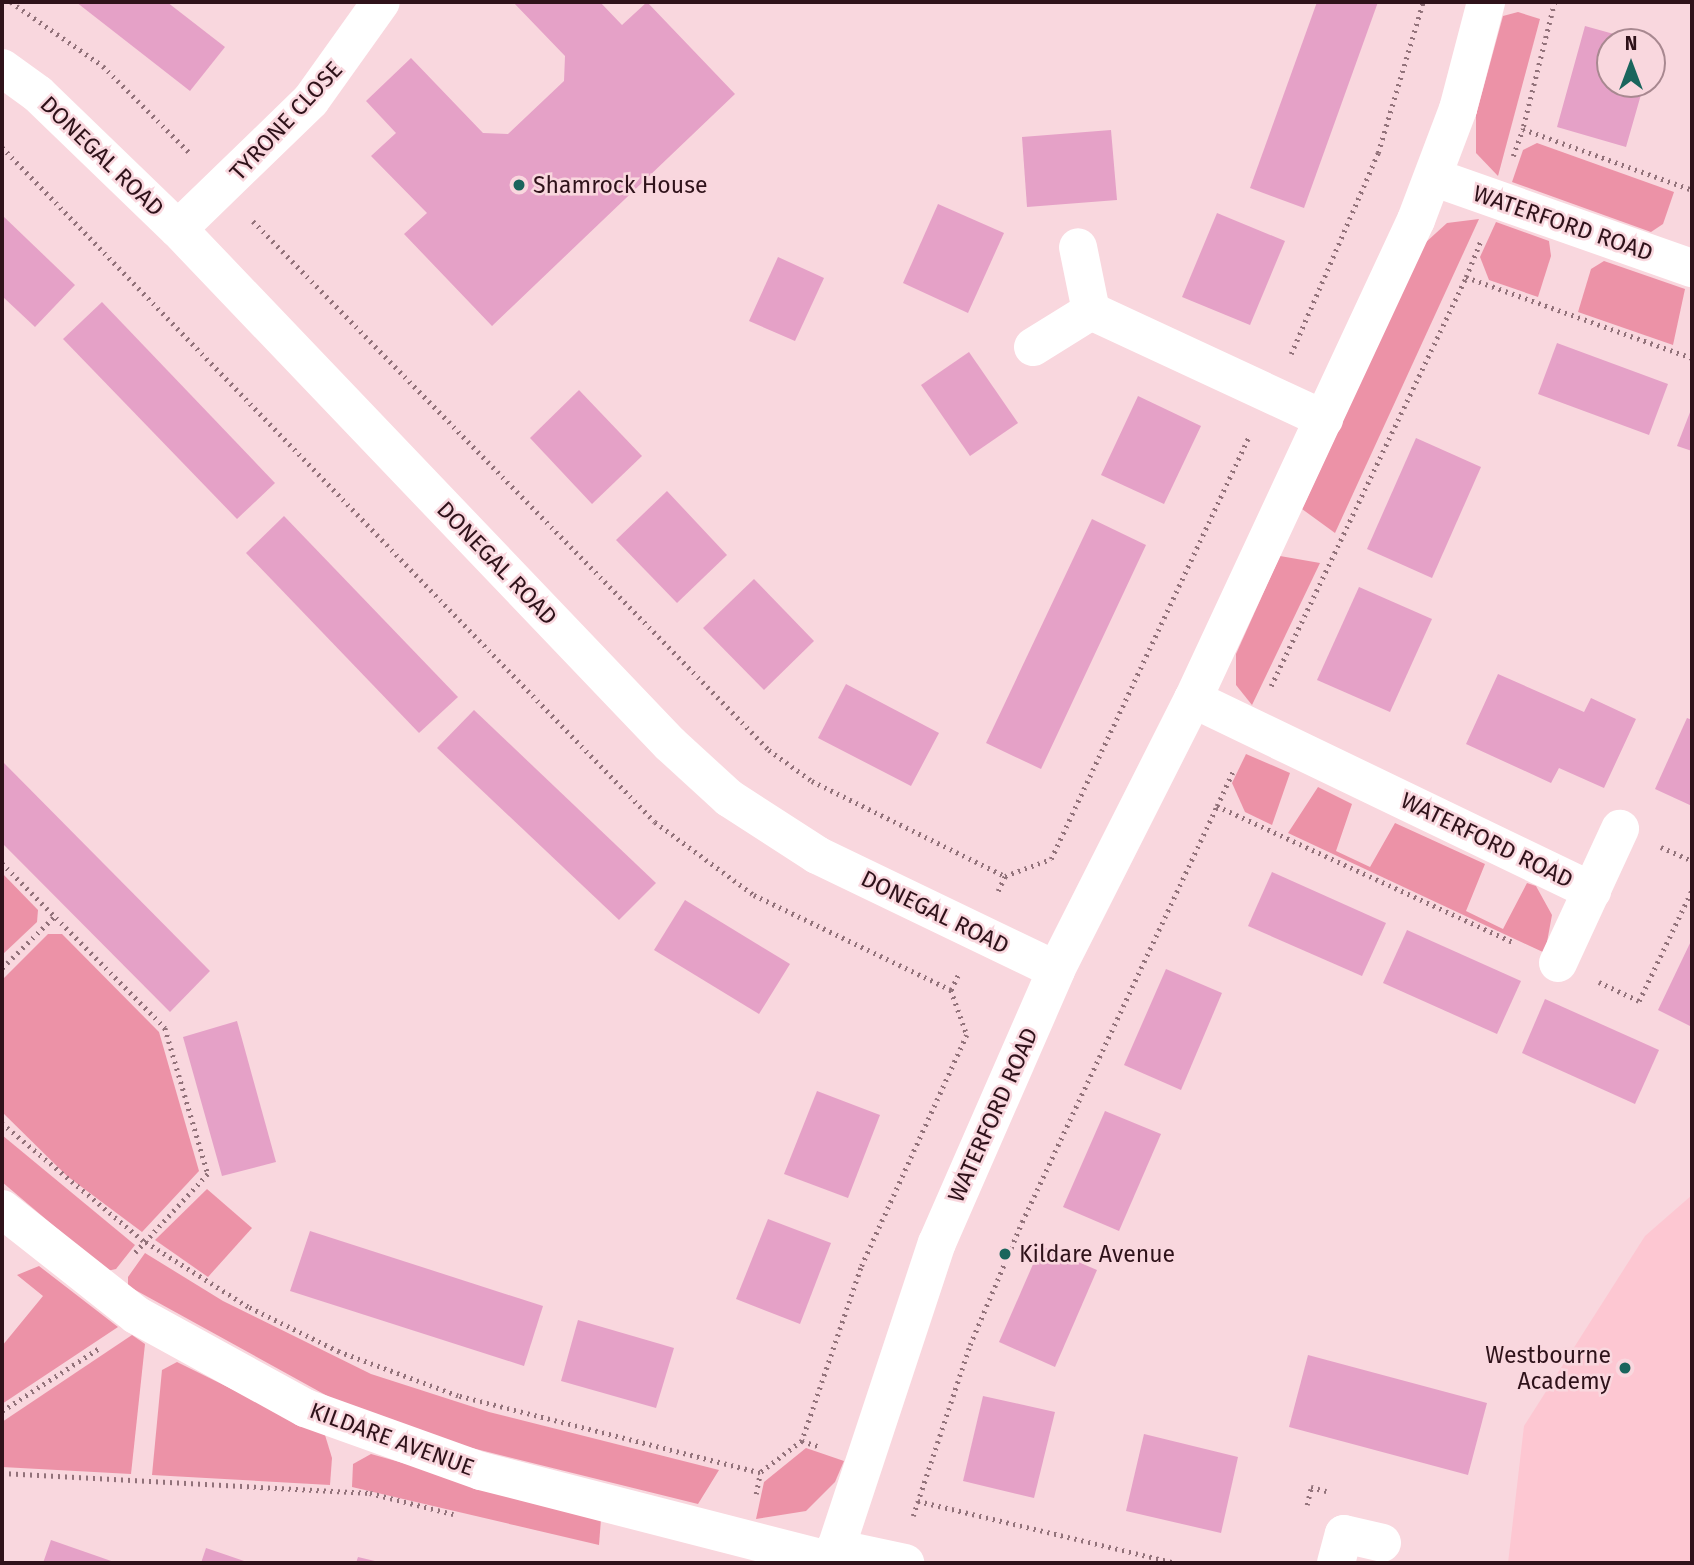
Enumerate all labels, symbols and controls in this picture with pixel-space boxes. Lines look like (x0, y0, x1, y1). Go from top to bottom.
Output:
north arrow (1596, 28, 1666, 98)
text: N (1625, 32, 1637, 55)
street label: TYRONE CLOSE (224, 56, 348, 186)
street label: DONEGAL ROAD (34, 90, 170, 222)
place label: Shamrock House (533, 171, 707, 199)
marker: Shamrock House (511, 177, 527, 193)
street label: WATERFORD ROAD (1470, 179, 1656, 267)
street label: DONEGAL ROAD (431, 495, 563, 631)
street label: WATERFORD ROAD (1396, 786, 1578, 894)
street label: DONEGAL ROAD (857, 864, 1013, 960)
street label: WATERFORD ROAD (942, 1023, 1044, 1207)
place label: Kildare Avenue (1019, 1240, 1175, 1268)
marker: Kildare Avenue (997, 1246, 1013, 1262)
place label: Westbourne Academy (1485, 1341, 1611, 1395)
marker: Westbourne Academy (1617, 1360, 1633, 1376)
street label: KILDARE AVENUE (306, 1396, 478, 1482)

